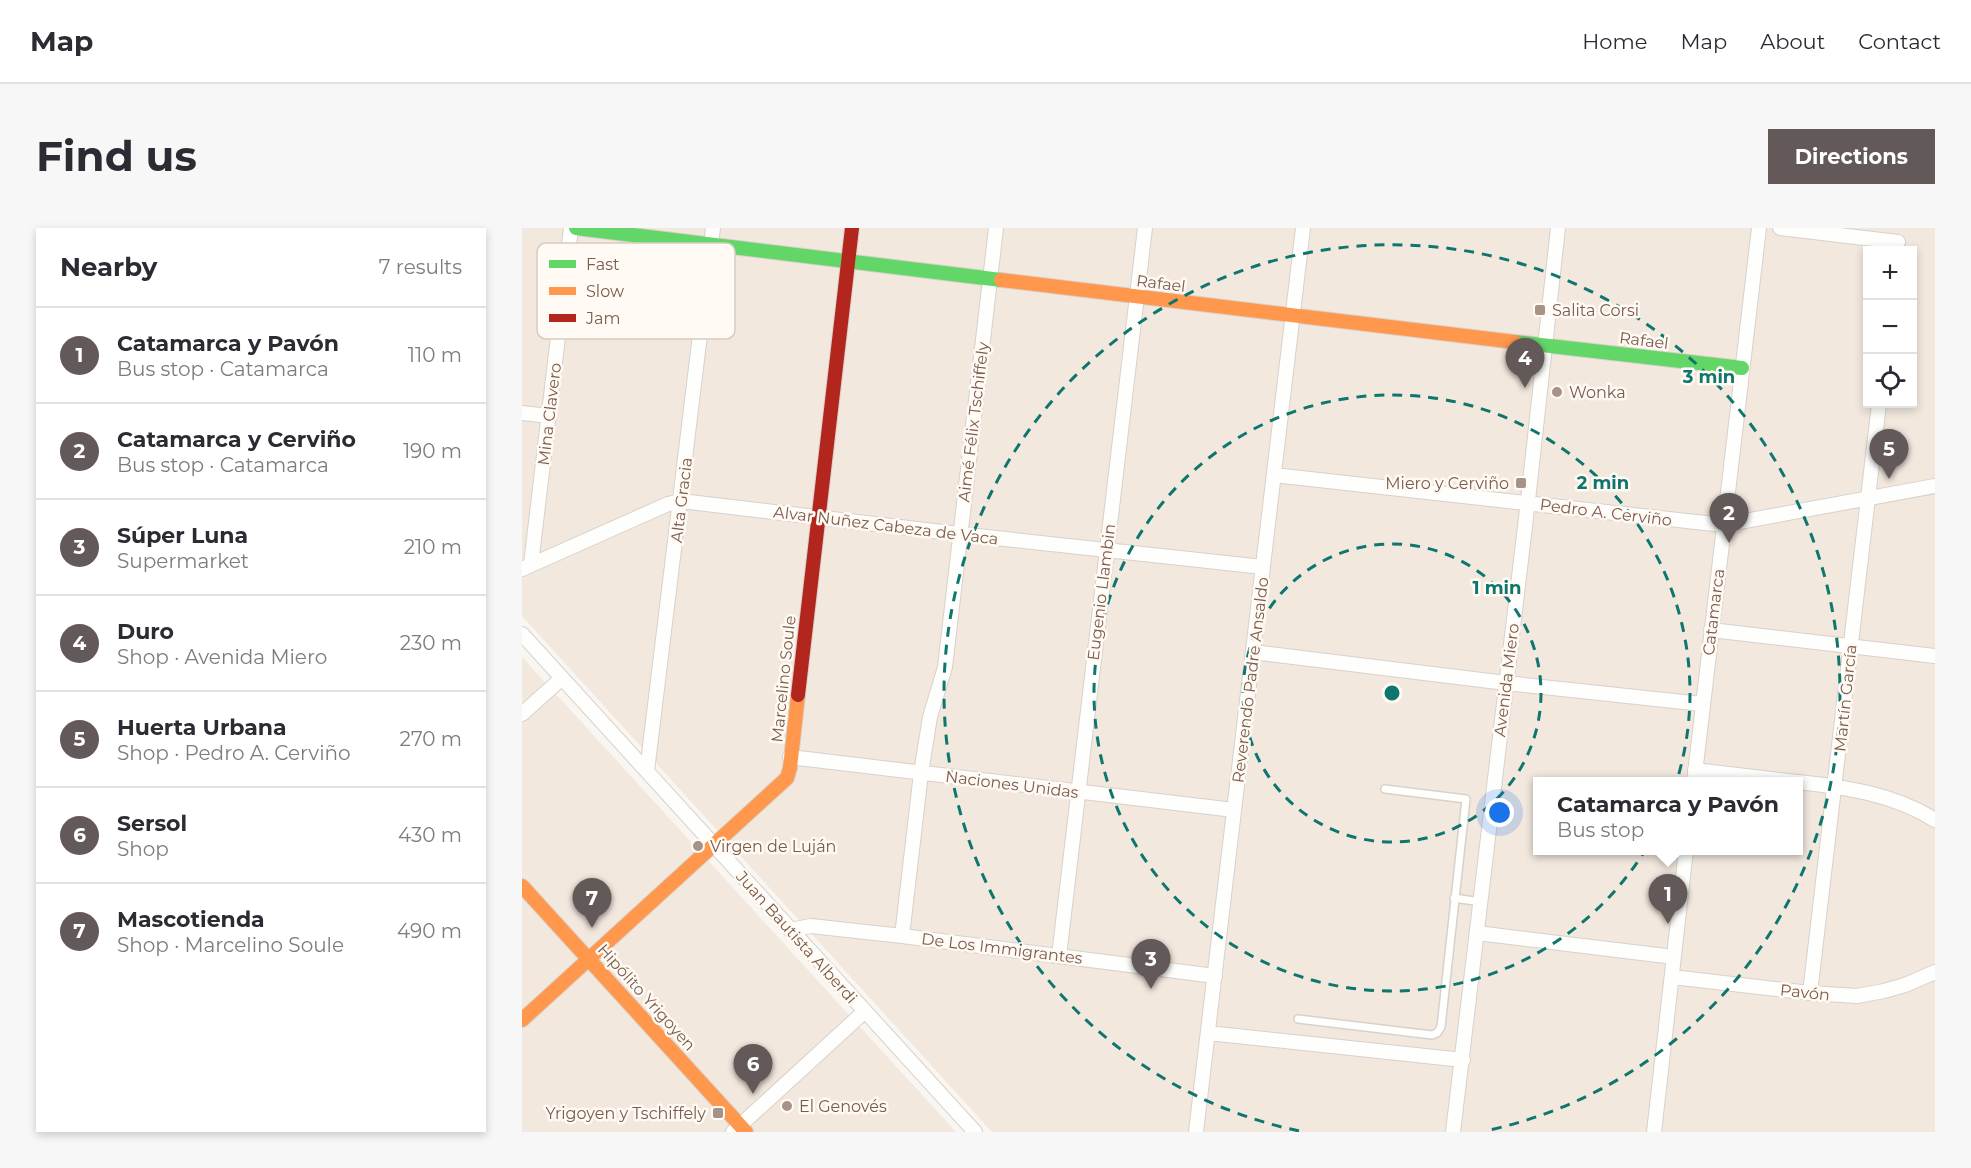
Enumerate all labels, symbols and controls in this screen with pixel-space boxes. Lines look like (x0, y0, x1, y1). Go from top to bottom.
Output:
text: Map (30, 24, 93, 58)
text: Home (1582, 29, 1647, 54)
text: Map (1680, 29, 1727, 54)
text: About (1760, 29, 1825, 54)
text: Contact (1858, 29, 1941, 54)
button: Directions (1768, 129, 1935, 184)
text: Find us (36, 130, 197, 182)
legend (537, 243, 735, 339)
map controls (1863, 246, 1917, 408)
button: + (1863, 246, 1917, 300)
text: Nearby (60, 251, 157, 283)
text: 7 results (379, 255, 462, 279)
text: Fast (586, 255, 620, 274)
street label: Rafael (1135, 271, 1187, 296)
text: Slow (586, 282, 624, 301)
button: − (1863, 300, 1917, 354)
place label: Salita Corsi (1552, 301, 1639, 320)
marker: Salita Corsi (1533, 303, 1547, 317)
text: Jam (585, 309, 620, 328)
street label: Rafael (1618, 328, 1670, 353)
text: Catamarca y Pavón (117, 330, 339, 357)
pin: 4 (1506, 338, 1544, 388)
street label: Aimé Félix Tschiffely (954, 341, 993, 503)
text: 1 (76, 343, 83, 367)
text: 110 m (408, 343, 462, 367)
button: locate (1863, 354, 1917, 408)
text: Bus stop · Catamarca (117, 357, 329, 381)
street label: Mina Clavero (534, 362, 565, 466)
text: 3 min (1682, 366, 1735, 388)
place label: Wonka (1569, 383, 1626, 402)
marker: Wonka (1550, 385, 1564, 399)
text: Catamarca y Cerviño (117, 426, 356, 453)
pin: 5 (1870, 430, 1908, 479)
text: 2 (74, 439, 85, 463)
text: 190 m (403, 439, 462, 463)
text: Bus stop · Catamarca (117, 453, 329, 477)
street label: Alta Gracia (667, 456, 696, 544)
text: 2 min (1577, 472, 1629, 494)
place label: Miero y Cerviño (1385, 474, 1509, 493)
marker: Miero y Cerviño (1514, 476, 1528, 490)
pin: 2 (1710, 494, 1748, 543)
street label: Pedro A. Cerviño (1539, 495, 1673, 530)
street label: Alvar Nuñez Cabeza de Vaca (772, 502, 1000, 549)
text: Súper Luna (117, 522, 248, 549)
street label: Eugenio Llambin (1084, 523, 1119, 661)
text: 3 (74, 535, 85, 559)
text: 210 m (404, 535, 462, 559)
text: Supermarket (117, 549, 249, 573)
street label: Catamarca (1699, 568, 1728, 657)
street label: Reverendo Padre Ansaldo (1228, 576, 1273, 784)
text: 1 min (1473, 577, 1521, 599)
street label: Marcelino Soule (767, 615, 800, 744)
text: Duro (117, 618, 174, 645)
street label: Avenida Miero (1490, 622, 1523, 738)
text: 4 (73, 631, 86, 655)
text: 230 m (400, 631, 462, 655)
street label: Martín García (1830, 643, 1861, 753)
text: Shop · Avenida Miero (117, 645, 327, 669)
centre of rings (1382, 683, 1402, 703)
text: Huerta Urbana (117, 714, 287, 741)
text: 5 (74, 727, 85, 751)
text: 270 m (400, 727, 462, 751)
text: Shop · Pedro A. Cerviño (117, 741, 351, 765)
street label: Naciones Unidas (944, 767, 1080, 802)
popup (1533, 777, 1803, 855)
text: Catamarca y Pavón (1557, 791, 1779, 818)
your location (1485, 798, 1514, 827)
text: Sersol (117, 810, 187, 837)
text: Bus stop (1557, 818, 1644, 842)
text: 6 (73, 823, 86, 847)
text: 430 m (398, 823, 462, 847)
text: Shop (117, 837, 169, 861)
place label: Virgen de Luján (710, 837, 836, 856)
marker: Virgen de Luján (691, 839, 705, 853)
street label: Juan Bautista Alberdi (732, 866, 861, 1007)
pin: 1 (1648, 874, 1688, 924)
pin: 7 (572, 878, 612, 928)
text: Mascotienda (117, 906, 265, 933)
text: 7 (73, 919, 86, 943)
text: 490 m (397, 919, 462, 943)
street label: De Los Immigrantes (920, 929, 1084, 968)
text: Shop · Marcelino Soule (117, 933, 344, 957)
street label: Hipólito Yrigoyen (594, 940, 699, 1055)
pin: 3 (1132, 940, 1170, 989)
street label: Pavón (1779, 980, 1831, 1005)
pin: 6 (734, 1044, 772, 1094)
place label: El Genovés (799, 1097, 887, 1116)
marker: El Genovés (780, 1099, 794, 1113)
place label: Yrigoyen y Tschiffely (545, 1104, 706, 1123)
marker: Yrigoyen y Tschiffely (711, 1106, 725, 1120)

